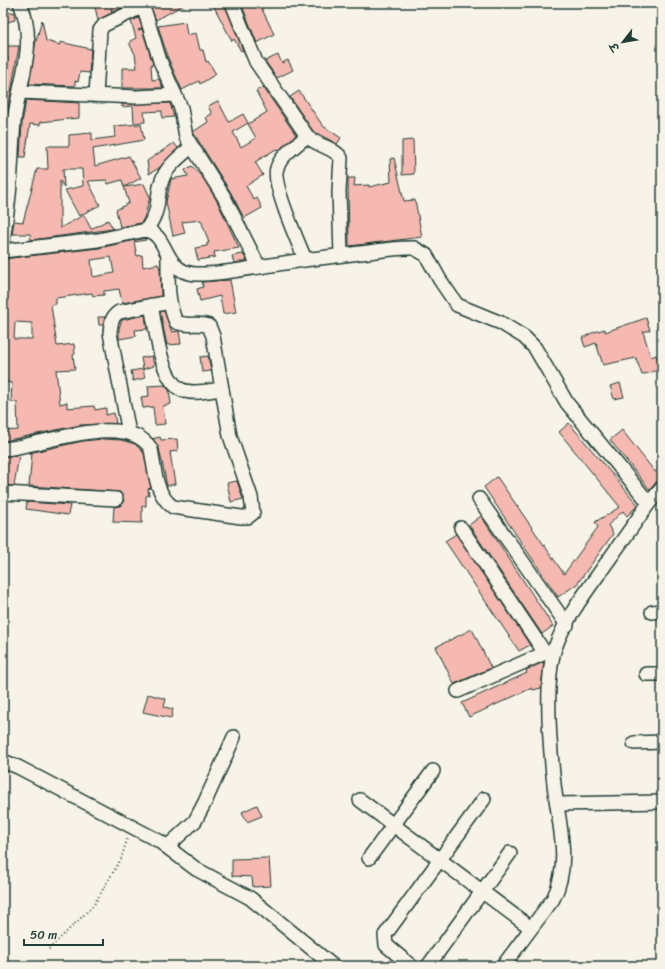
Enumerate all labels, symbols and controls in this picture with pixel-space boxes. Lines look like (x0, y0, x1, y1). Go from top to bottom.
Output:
north arrow (603, 22, 643, 62)
text: उ (604, 37, 625, 56)
scale bar (24, 921, 103, 947)
text: 50 m (30, 924, 57, 946)

